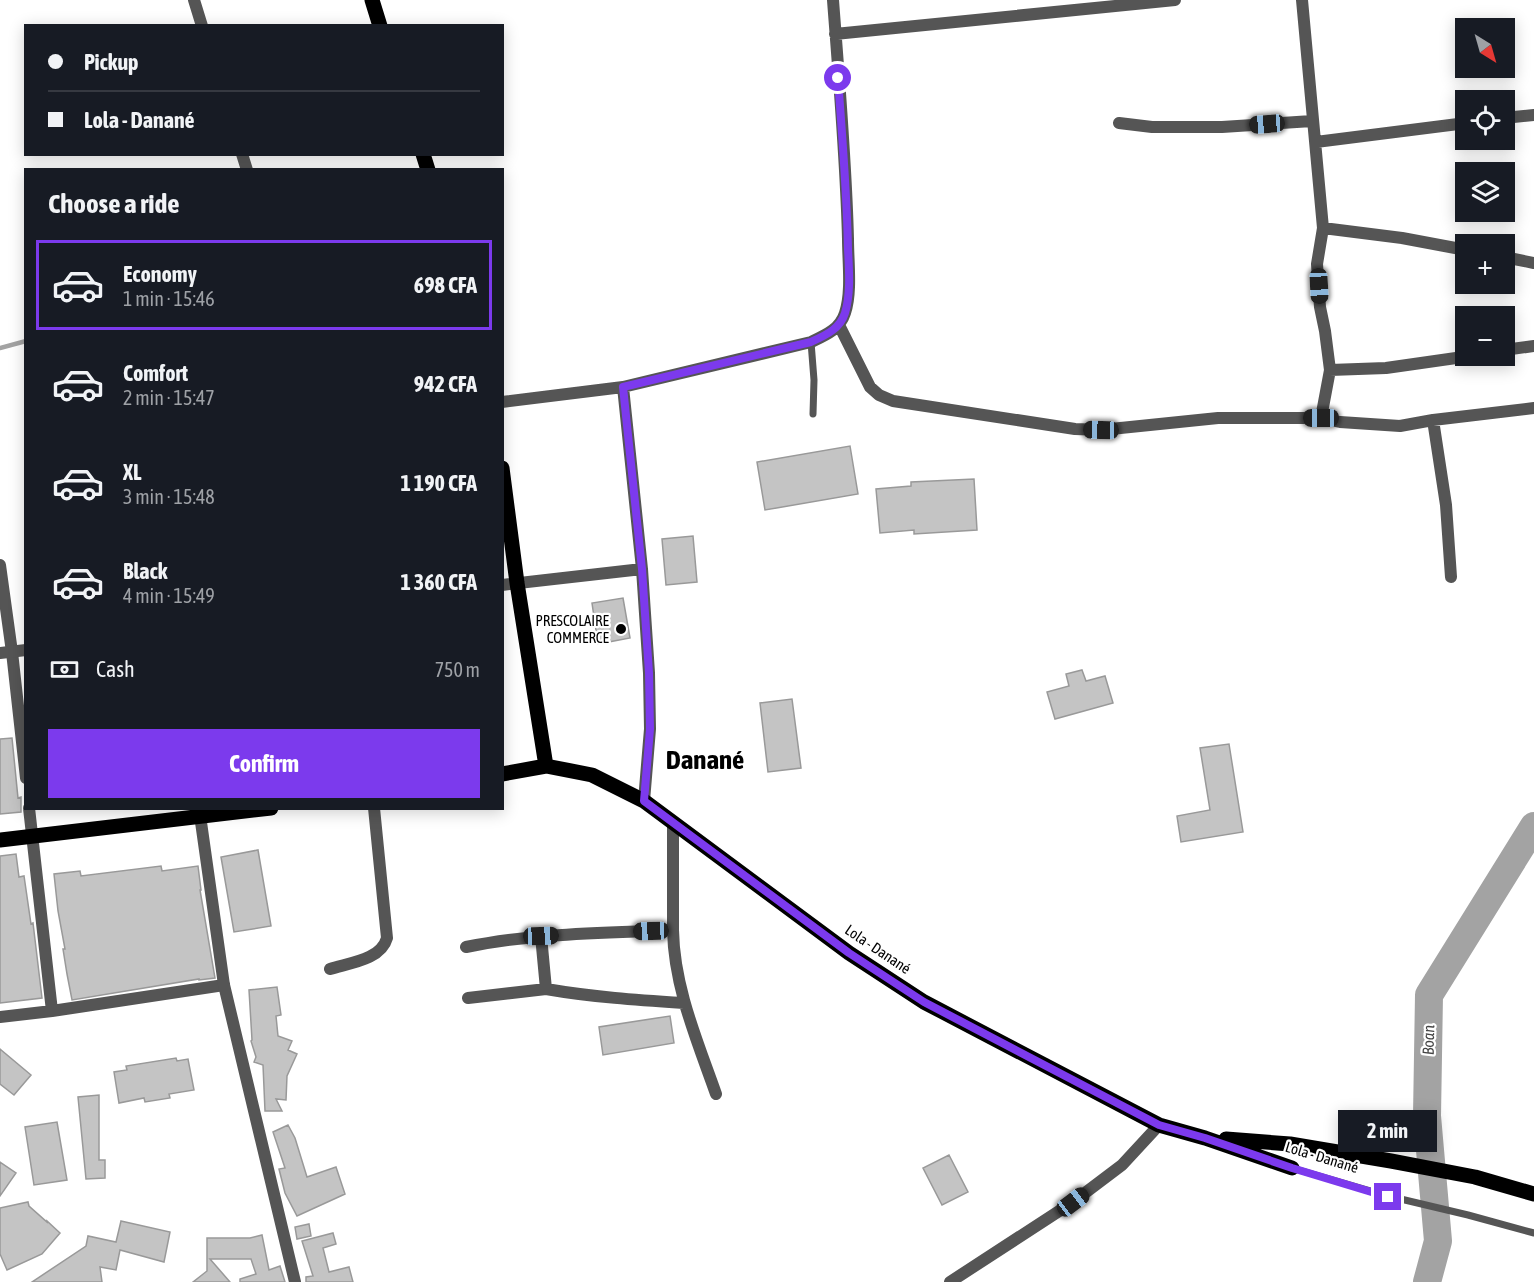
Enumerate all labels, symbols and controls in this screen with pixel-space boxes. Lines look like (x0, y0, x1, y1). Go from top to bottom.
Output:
north arrow (1455, 18, 1515, 78)
map controls (1455, 18, 1515, 366)
text: Pickup (84, 49, 139, 75)
route start (824, 64, 851, 91)
button: locate (1455, 90, 1515, 150)
text: Lola - Danané (84, 107, 195, 133)
car (1248, 114, 1286, 134)
button: layers (1455, 162, 1515, 222)
text: Choose a ride (48, 188, 180, 219)
button: + (1455, 234, 1515, 294)
icon: car (51, 258, 105, 312)
text: Economy (123, 261, 197, 287)
car (1309, 268, 1329, 304)
text: 698 CFA (414, 272, 477, 298)
text: 1 min · 15:46 (123, 287, 215, 310)
button: − (1455, 306, 1515, 366)
icon: car (51, 357, 105, 411)
text: Comfort (123, 360, 188, 386)
text: 942 CFA (414, 371, 477, 397)
text: 2 min · 15:47 (123, 386, 215, 409)
car (1303, 409, 1339, 427)
car (1083, 421, 1119, 439)
icon: car (51, 456, 105, 510)
text: XL (123, 459, 141, 485)
text: 1 190 CFA (401, 470, 477, 496)
text: 3 min · 15:48 (123, 485, 215, 508)
icon: car (51, 555, 105, 609)
text: Black (123, 558, 167, 584)
text: 1 360 CFA (401, 569, 477, 595)
text: 4 min · 15:49 (123, 584, 215, 607)
place label: PRESCOLAIRE COMMERCE (535, 612, 610, 646)
marker: PRESCOLAIRE COMMERCE (614, 622, 628, 636)
icon: cash (48, 653, 81, 686)
text: Cash (96, 656, 135, 682)
text: 750 m (435, 658, 480, 681)
button: Confirm (48, 729, 480, 798)
district label: Danané (666, 744, 744, 775)
car (633, 921, 669, 941)
street label: Lola - Danané (842, 921, 914, 977)
car (523, 926, 559, 946)
water label: Boan (1419, 1024, 1437, 1055)
callout: 2 min (1338, 1110, 1438, 1152)
text: 2 min (1367, 1119, 1408, 1142)
street label: Lola - Danané (1283, 1138, 1361, 1176)
route end (1374, 1183, 1401, 1210)
car (1053, 1184, 1093, 1220)

